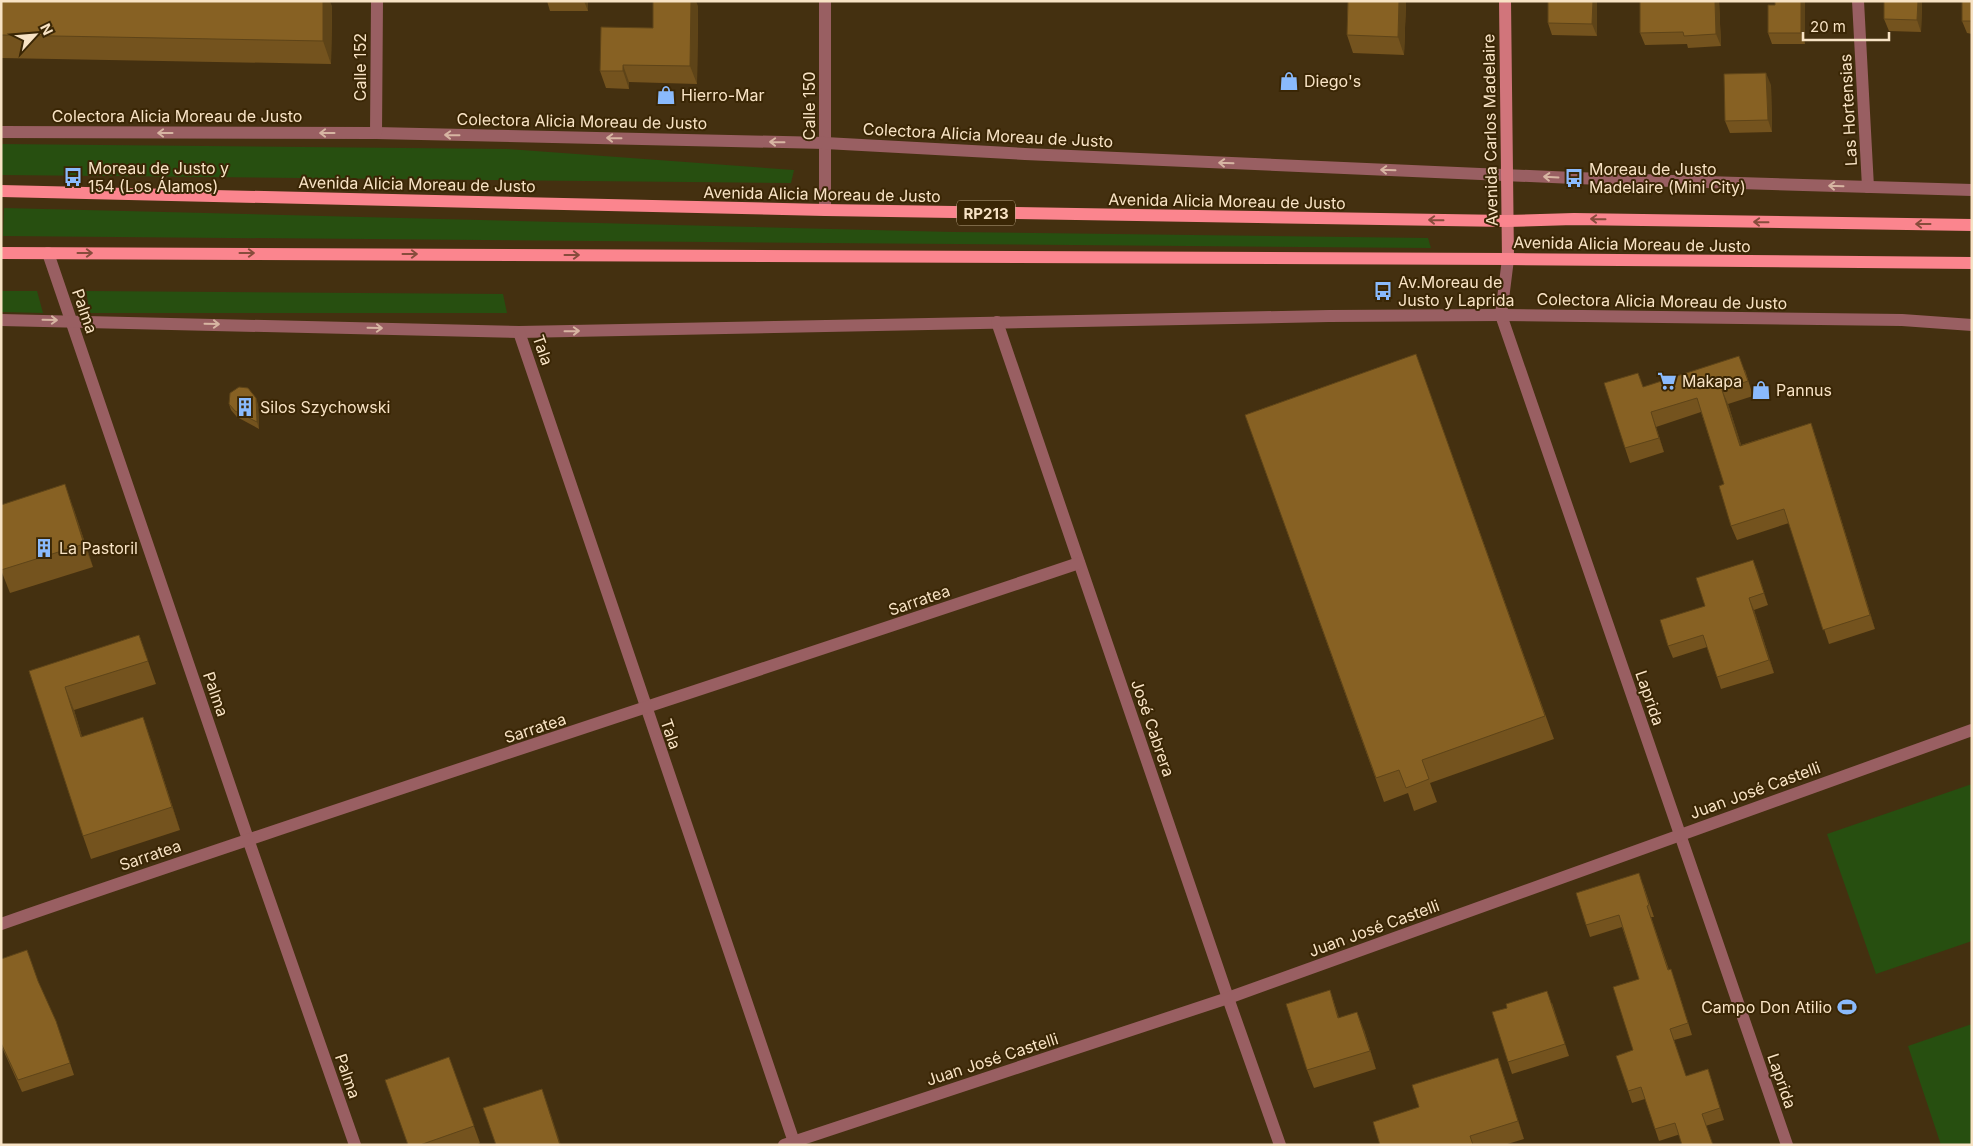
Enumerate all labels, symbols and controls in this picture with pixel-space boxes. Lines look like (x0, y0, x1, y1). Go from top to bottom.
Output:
north arrow (10, 10, 60, 60)
scale bar (1803, 10, 1889, 42)
text: 20 m (1810, 17, 1846, 36)
text: N (37, 21, 57, 38)
street label: Calle 152 (350, 33, 370, 101)
street label: Avenida Carlos Madelaire (1478, 34, 1502, 226)
street label: Las Hortensias (1835, 53, 1861, 167)
shop icon: Diego's (1278, 70, 1300, 92)
place label: Diego's (1304, 71, 1361, 91)
street label: Calle 150 (799, 72, 819, 140)
shop icon: Hierro-Mar (655, 84, 677, 106)
place label: Hierro-Mar (681, 85, 765, 105)
street label: Colectora Alicia Moreau de Justo (52, 106, 302, 126)
street label: Colectora Alicia Moreau de Justo (457, 109, 707, 133)
street label: Colectora Alicia Moreau de Justo (862, 118, 1114, 152)
one-way arrow (157, 128, 174, 138)
one-way arrow (320, 128, 336, 138)
one-way arrow (444, 130, 460, 140)
one-way arrow (606, 134, 622, 143)
one-way arrow (769, 137, 785, 147)
place label: Moreau de Justo y 154 (Los Álamos) (88, 158, 229, 196)
one-way arrow (1218, 158, 1234, 167)
place label: Moreau de Justo Madelaire (Mini City) (1589, 159, 1746, 197)
one-way arrow (1381, 165, 1397, 174)
bus stop icon: Moreau de Justo y 154 (Los Álamos) (62, 166, 84, 188)
bus stop icon: Moreau de Justo Madelaire (Mini City) (1563, 167, 1585, 189)
street label: Avenida Alicia Moreau de Justo (298, 172, 536, 196)
one-way arrow (1543, 172, 1559, 182)
one-way arrow (1828, 181, 1844, 191)
street label: Avenida Alicia Moreau de Justo (703, 182, 941, 206)
street label: Avenida Alicia Moreau de Justo (1108, 189, 1346, 213)
road number: RP213 (957, 200, 1015, 226)
one-way arrow (1590, 214, 1606, 224)
one-way arrow (1428, 215, 1444, 225)
one-way arrow (1753, 217, 1769, 227)
one-way arrow (1915, 219, 1932, 229)
street label: Avenida Alicia Moreau de Justo (1513, 232, 1751, 256)
one-way arrow (76, 248, 93, 258)
one-way arrow (239, 248, 255, 258)
one-way arrow (402, 249, 418, 259)
one-way arrow (564, 250, 580, 260)
place label: Av.Moreau de Justo y Laprida (1398, 272, 1514, 310)
bus stop icon: Av.Moreau de Justo y Laprida (1372, 280, 1394, 302)
street label: Palma (68, 286, 102, 336)
street label: Colectora Alicia Moreau de Justo (1537, 289, 1787, 313)
one-way arrow (42, 315, 58, 325)
one-way arrow (204, 319, 220, 329)
one-way arrow (367, 324, 383, 333)
one-way arrow (564, 326, 580, 336)
street label: Tala (528, 332, 558, 368)
supermarket icon: Makapa (1656, 370, 1678, 392)
place label: Makapa (1682, 371, 1742, 391)
shop icon: Pannus (1750, 379, 1772, 401)
place label: Pannus (1776, 380, 1832, 400)
building icon: Silos Szychowski (234, 396, 256, 418)
place label: Silos Szychowski (260, 397, 390, 417)
building icon: La Pastoril (33, 537, 55, 559)
place label: La Pastoril (59, 538, 138, 558)
street label: Sarratea (885, 580, 953, 620)
street label: Laprida (1631, 668, 1669, 728)
street label: Palma (199, 669, 233, 719)
street label: José Cabrera (1127, 677, 1179, 779)
street label: Sarratea (501, 709, 569, 747)
street label: Tala (656, 716, 686, 752)
street label: Juan José Castelli (1687, 757, 1823, 823)
street label: Sarratea (116, 835, 184, 875)
street label: Juan José Castelli (1306, 895, 1442, 961)
sports icon: Campo Don Atilio (1836, 996, 1858, 1018)
place label: Campo Don Atilio (1701, 997, 1832, 1017)
street label: Juan José Castelli (923, 1028, 1061, 1090)
street label: Palma (331, 1051, 365, 1101)
street label: Laprida (1763, 1051, 1801, 1111)

